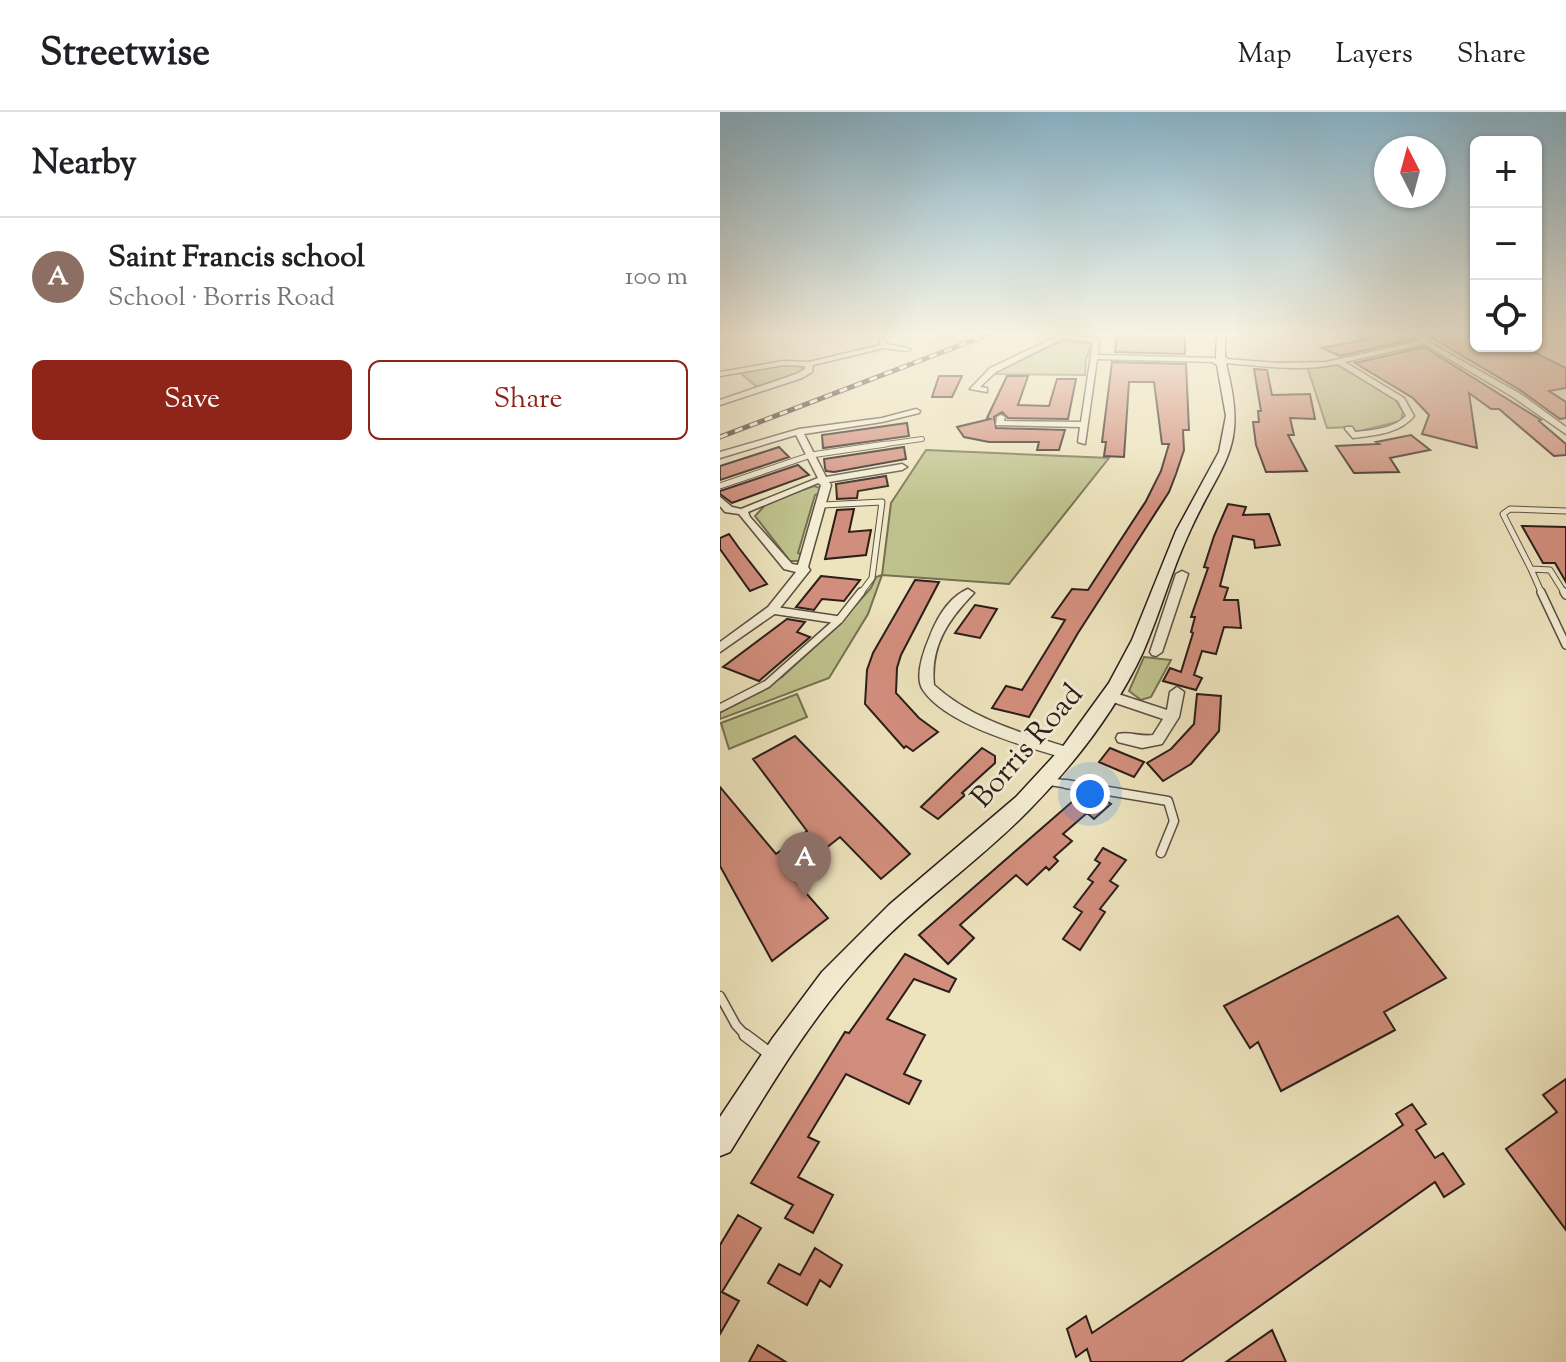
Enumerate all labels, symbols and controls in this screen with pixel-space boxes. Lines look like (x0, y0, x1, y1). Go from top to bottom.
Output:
text: Streetwise (40, 28, 210, 82)
text: Map (1238, 35, 1291, 75)
text: Layers (1335, 35, 1413, 75)
text: Share (1457, 35, 1526, 75)
north arrow (1374, 136, 1446, 208)
map controls (1470, 136, 1542, 352)
button: + (1470, 136, 1542, 208)
text: Nearby (32, 140, 137, 189)
button: − (1470, 208, 1542, 280)
text: Saint Francis school (108, 237, 365, 280)
text: A (47, 259, 69, 296)
text: 100 m (625, 259, 688, 296)
text: School · Borris Road (108, 280, 335, 317)
button: locate (1470, 280, 1542, 352)
button: Save (32, 360, 352, 440)
button: Share (368, 360, 688, 440)
street label: Borris Road (962, 676, 1094, 818)
your location (1070, 774, 1110, 814)
pin: A (779, 832, 831, 898)

